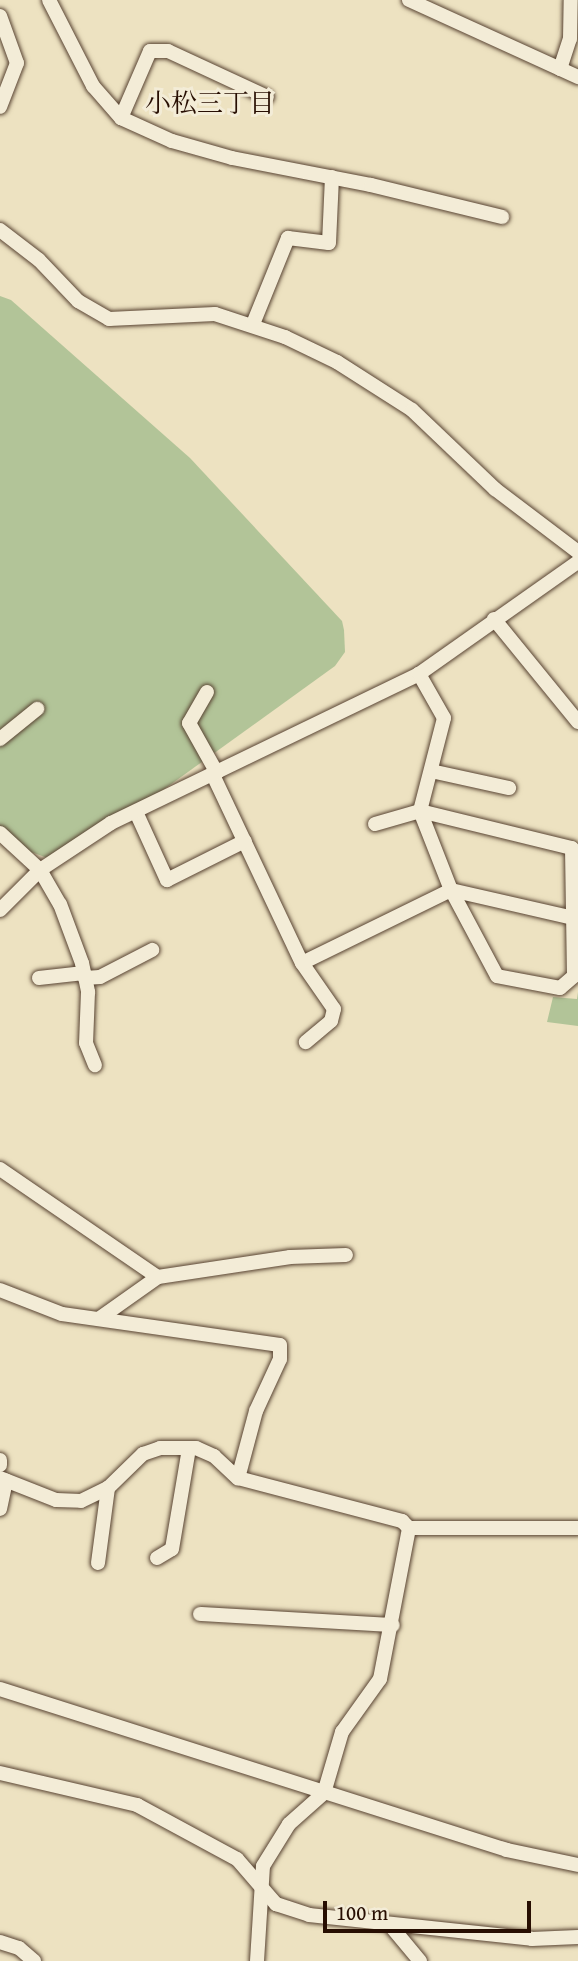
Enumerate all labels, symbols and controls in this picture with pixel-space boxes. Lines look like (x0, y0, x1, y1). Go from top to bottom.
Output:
district label: 小松三丁目 (145, 87, 275, 119)
scale bar (326, 1888, 534, 1932)
text: 100 m (336, 1897, 388, 1928)

